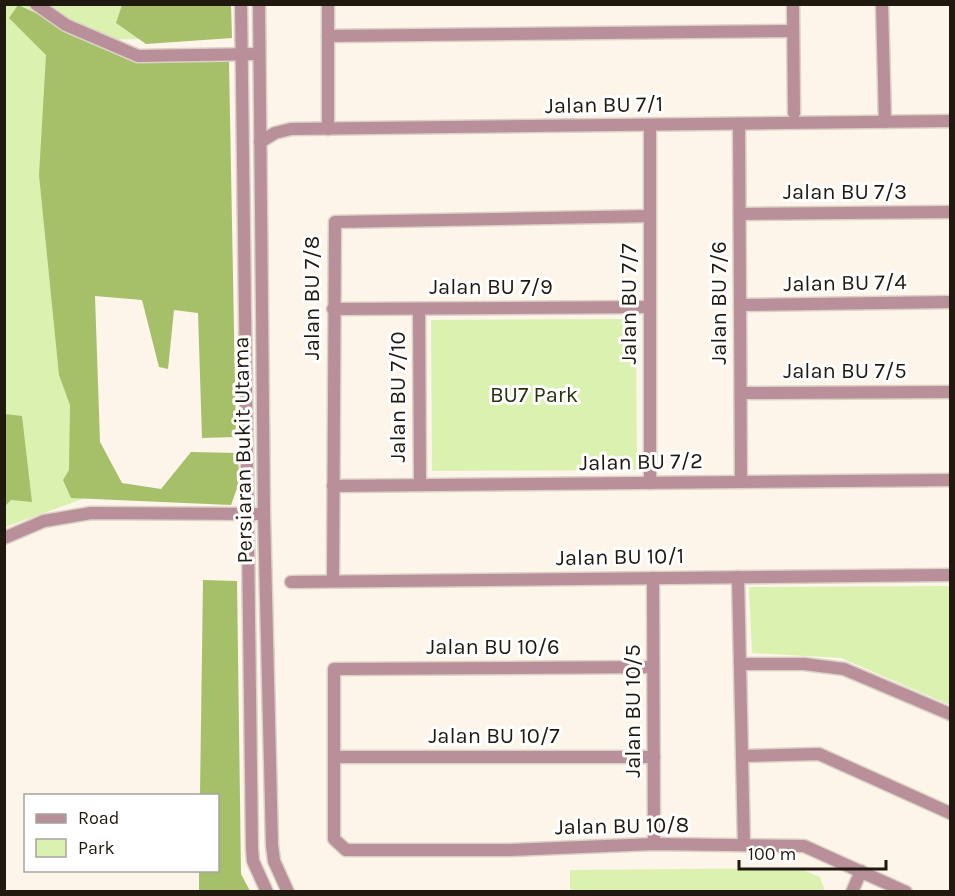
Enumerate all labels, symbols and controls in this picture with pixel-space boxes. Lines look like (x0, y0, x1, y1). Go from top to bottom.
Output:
street label: Jalan BU 7/1 (545, 91, 663, 119)
street label: Jalan BU 7/3 (783, 179, 907, 205)
street label: Jalan BU 7/8 (299, 236, 325, 360)
street label: Jalan BU 7/6 (706, 241, 732, 365)
street label: Jalan BU 7/7 (616, 243, 642, 365)
street label: Jalan BU 7/4 (783, 269, 907, 297)
street label: Jalan BU 7/9 (429, 274, 553, 300)
street label: Jalan BU 7/10 (385, 331, 411, 463)
street label: Persiaran Bukit Utama (228, 336, 258, 564)
street label: Jalan BU 7/5 (783, 358, 907, 384)
park label: BU7 Park (490, 382, 578, 408)
street label: Jalan BU 7/2 (579, 448, 703, 476)
street label: Jalan BU 10/1 (556, 543, 684, 571)
street label: Jalan BU 10/6 (426, 634, 560, 660)
street label: Jalan BU 10/5 (620, 644, 646, 778)
street label: Jalan BU 10/7 (428, 723, 560, 749)
legend (24, 794, 219, 872)
text: Road (78, 807, 119, 829)
street label: Jalan BU 10/8 (555, 812, 689, 840)
scale bar (739, 833, 886, 871)
text: Park (78, 837, 115, 859)
text: 100 m (748, 843, 796, 865)

